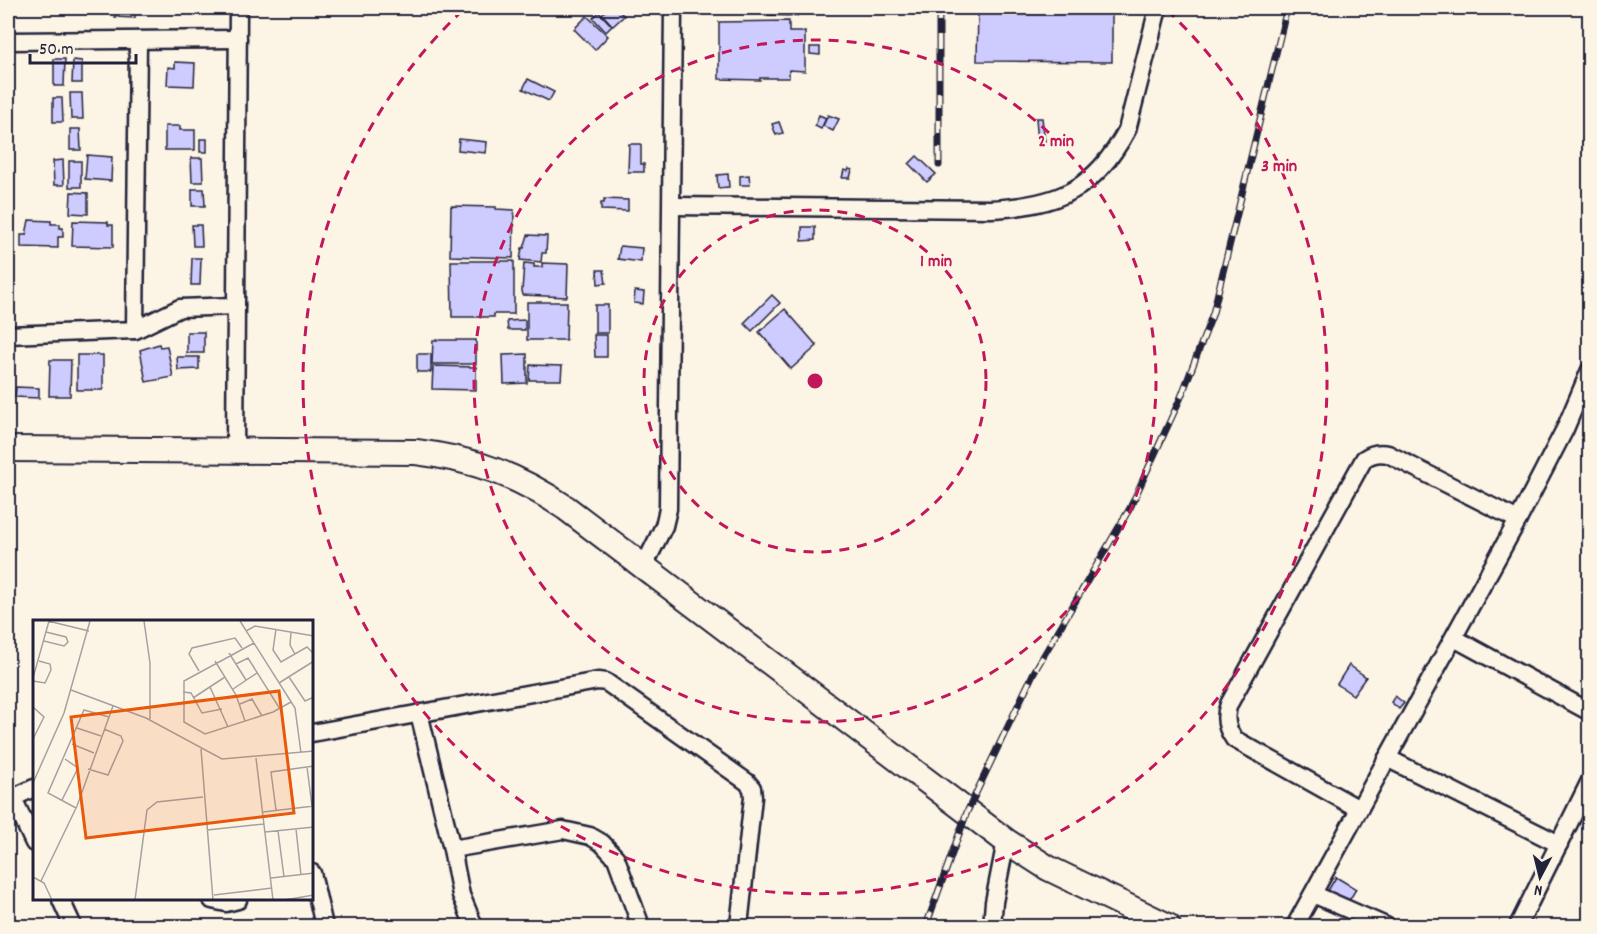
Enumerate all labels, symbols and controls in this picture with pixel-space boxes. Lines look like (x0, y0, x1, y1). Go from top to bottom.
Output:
scale bar (30, 27, 136, 65)
text: 50 m (39, 38, 74, 63)
text: 2 min (1038, 130, 1074, 155)
text: 3 min (1261, 155, 1297, 180)
text: 1 min (920, 250, 952, 275)
centre of rings (805, 371, 825, 391)
inset map (33, 620, 314, 901)
north arrow (1510, 847, 1570, 907)
text: N (1533, 877, 1544, 901)

